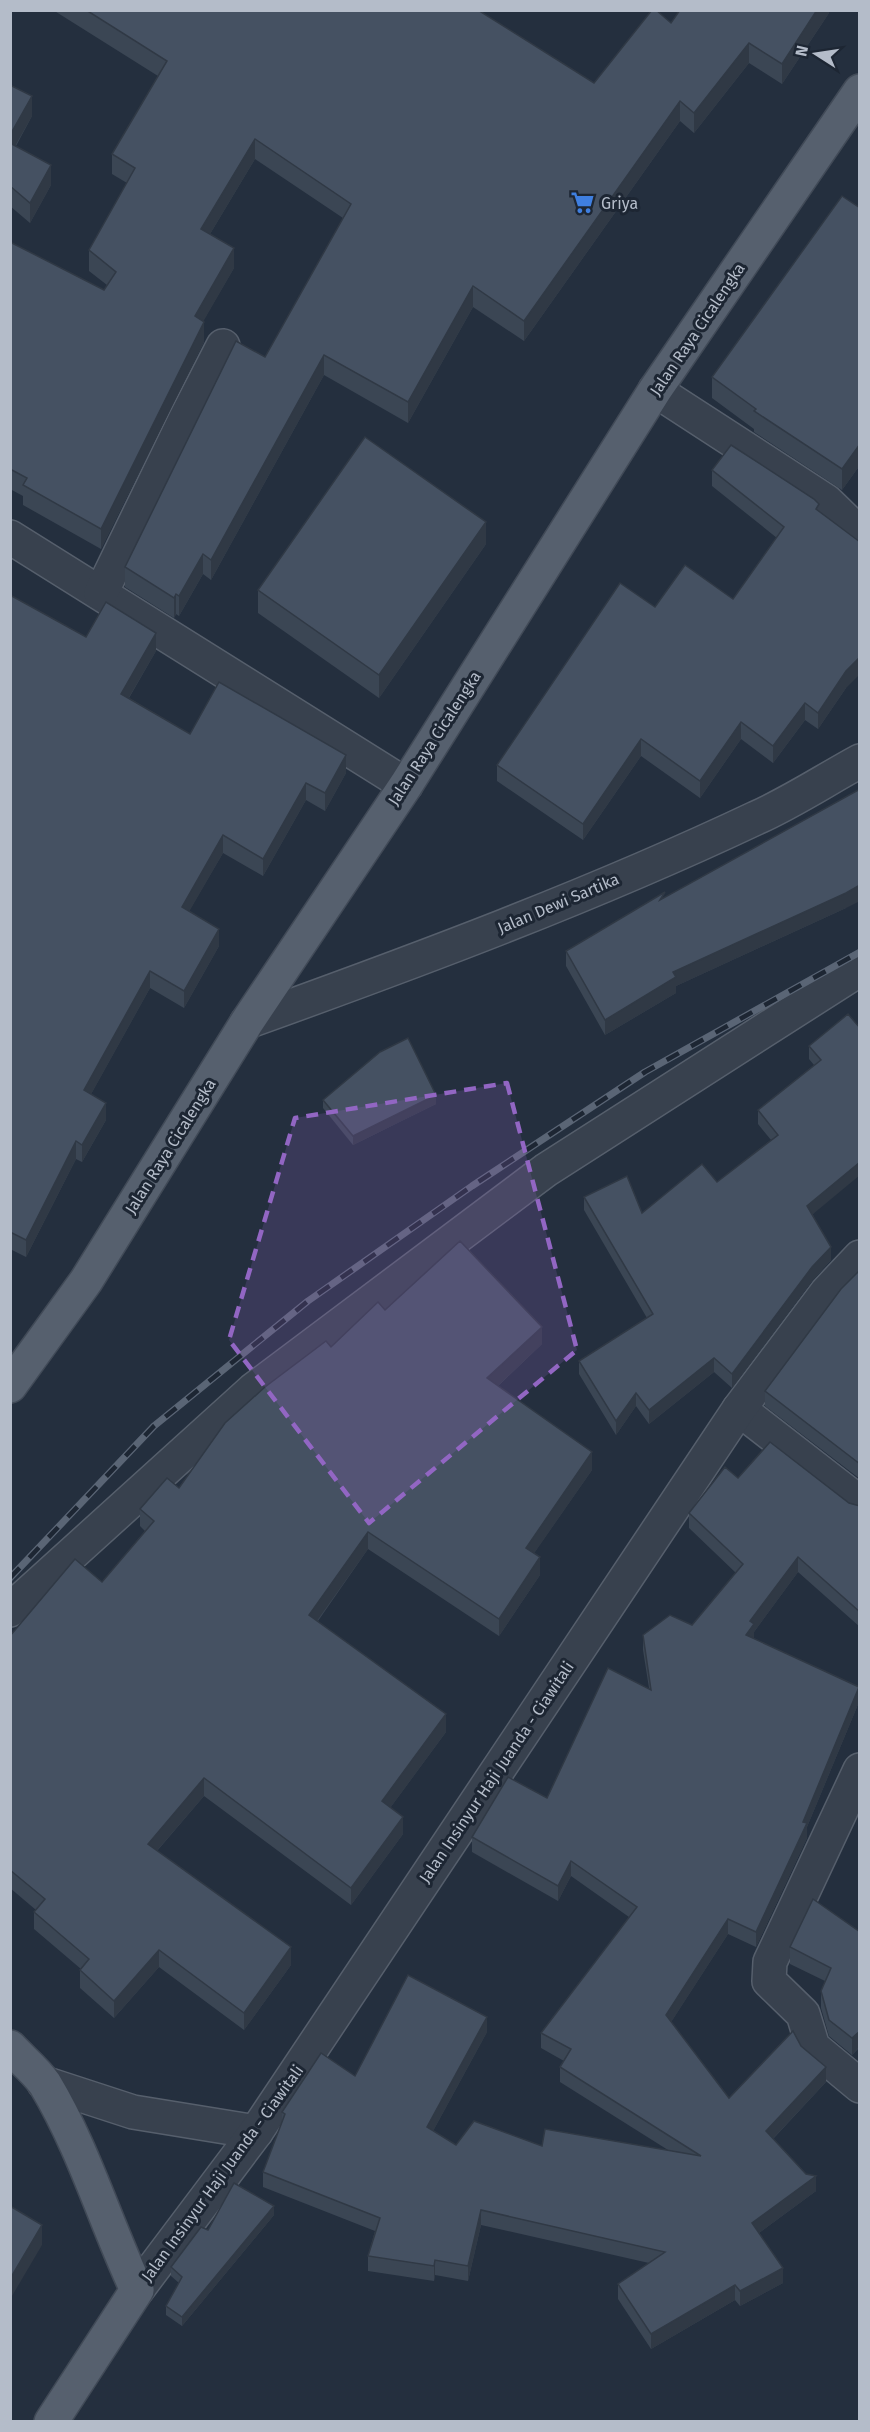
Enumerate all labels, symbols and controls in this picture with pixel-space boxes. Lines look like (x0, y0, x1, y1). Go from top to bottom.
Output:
north arrow (786, 24, 846, 84)
text: N (791, 44, 812, 58)
supermarket icon: Griya (570, 190, 596, 216)
place label: Griya (601, 194, 638, 213)
street label: Jalan Raya Cicalengka (646, 259, 749, 399)
street label: Jalan Raya Cicalengka (384, 668, 485, 809)
street label: Jalan Dewi Sartika (495, 869, 622, 938)
street label: Jalan Raya Cicalengka (121, 1075, 220, 1217)
street label: Jalan Insinyur Haji Juanda - Ciawitali (415, 1658, 578, 1887)
street label: Jalan Insinyur Haji Juanda - Ciawitali (137, 2061, 307, 2285)

